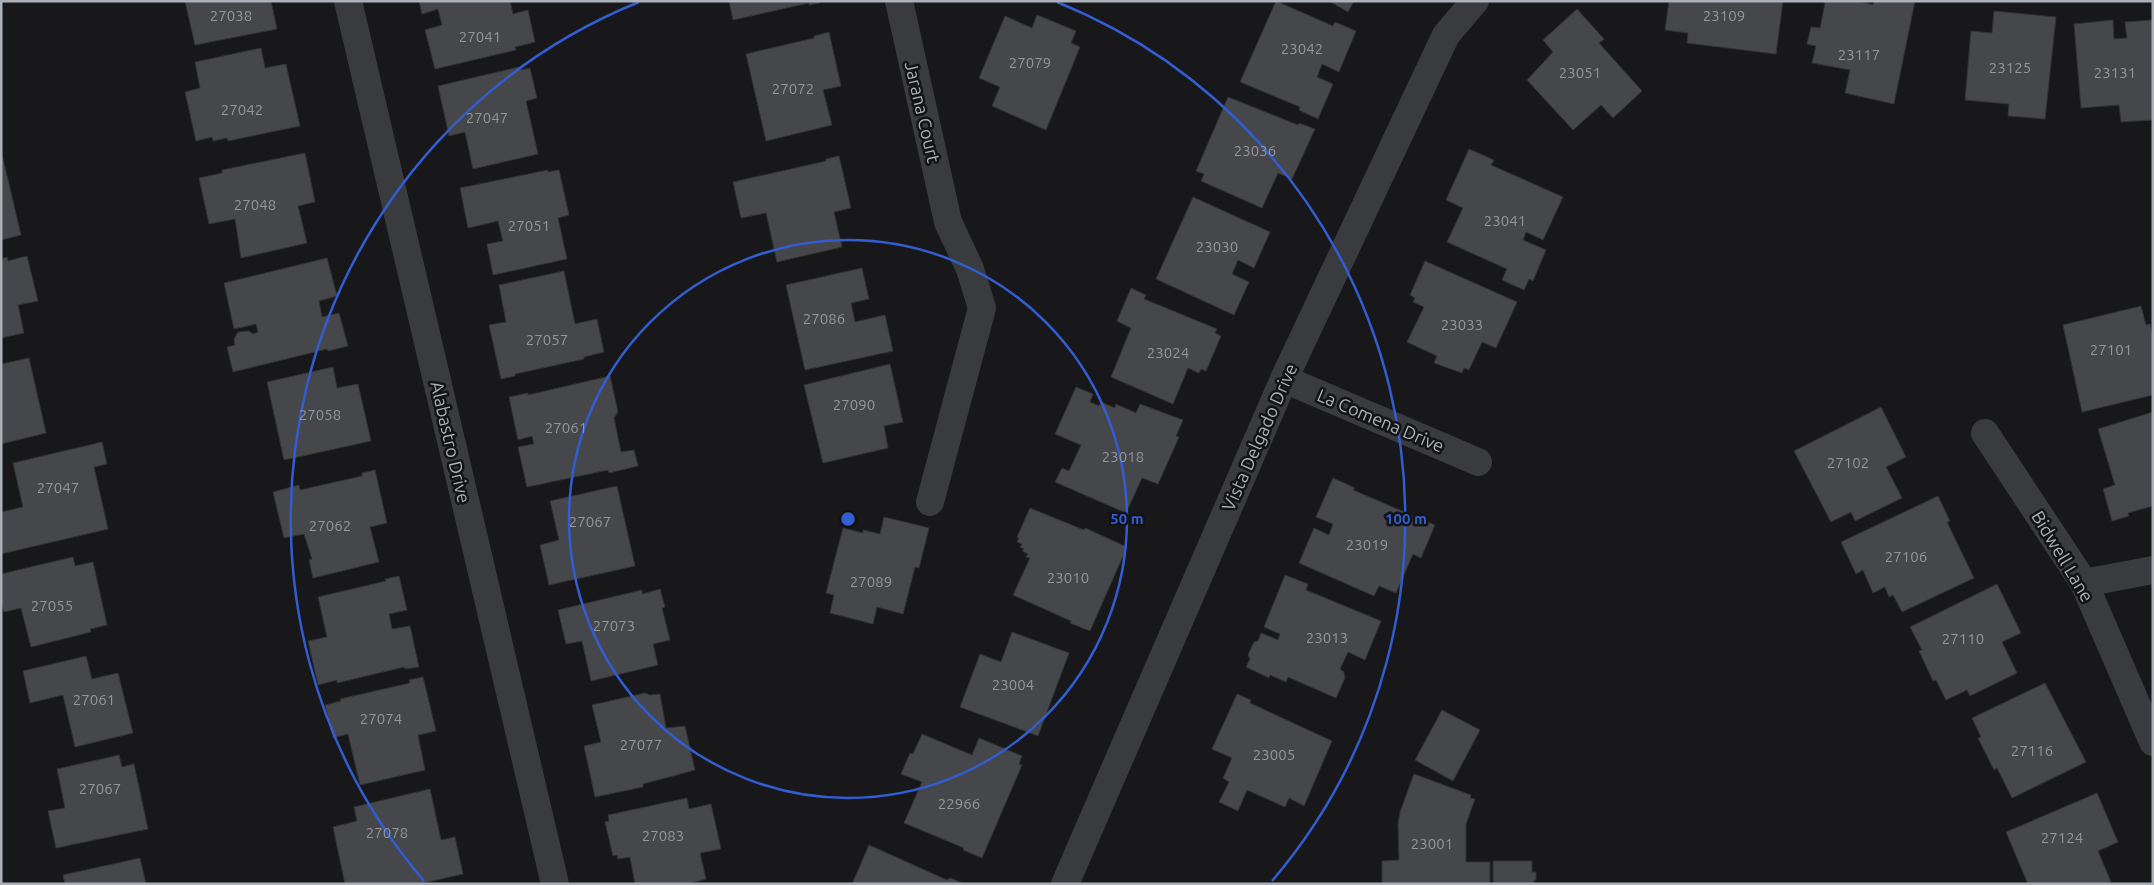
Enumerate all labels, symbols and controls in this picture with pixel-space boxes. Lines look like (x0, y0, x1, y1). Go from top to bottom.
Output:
house number: 27038 (210, 7, 252, 24)
house number: 23109 (1703, 7, 1745, 24)
house number: 27041 (459, 28, 501, 45)
house number: 23042 (1281, 40, 1323, 57)
house number: 23117 (1838, 46, 1880, 63)
house number: 27079 (1009, 54, 1051, 71)
street label: Jarana Court (902, 59, 944, 165)
house number: 23125 (1989, 59, 2031, 76)
house number: 23051 (1559, 64, 1601, 81)
house number: 23131 (2094, 64, 2136, 81)
house number: 27072 (772, 80, 814, 97)
house number: 27042 (221, 101, 263, 118)
house number: 27047 (466, 109, 508, 126)
house number: 23036 (1234, 142, 1276, 159)
house number: 27048 (234, 196, 276, 213)
house number: 23041 (1484, 212, 1526, 229)
house number: 27051 (508, 217, 550, 234)
house number: 23030 (1196, 238, 1238, 255)
house number: 27086 (803, 310, 845, 327)
house number: 23033 (1441, 316, 1483, 333)
house number: 27057 (526, 331, 568, 348)
house number: 27101 (2090, 341, 2132, 358)
house number: 23024 (1147, 344, 1189, 361)
street label: Vista Delgado Drive (1217, 360, 1301, 514)
street label: Alabastro Drive (427, 379, 475, 505)
street label: La Comena Drive (1315, 384, 1447, 456)
house number: 27090 (833, 396, 875, 413)
house number: 27058 (299, 406, 341, 423)
house number: 27061 (545, 419, 587, 436)
house number: 23018 (1102, 448, 1144, 465)
house number: 27102 (1827, 454, 1869, 471)
house number: 27047 (37, 479, 79, 496)
street label: Bidwell Lane (2028, 507, 2098, 605)
centre of rings (839, 510, 857, 528)
text: 50 m (1110, 510, 1144, 527)
text: 100 m (1385, 510, 1427, 527)
house number: 27067 (569, 513, 611, 530)
house number: 27062 (309, 517, 351, 534)
house number: 23019 (1346, 536, 1388, 553)
house number: 27106 (1885, 548, 1927, 565)
house number: 23010 (1047, 569, 1089, 586)
house number: 27089 (850, 573, 892, 590)
house number: 27055 (31, 597, 73, 614)
house number: 27073 (593, 617, 635, 634)
house number: 23013 (1306, 629, 1348, 646)
house number: 27110 (1942, 630, 1984, 647)
house number: 23004 (992, 676, 1034, 693)
house number: 27061 (73, 691, 115, 708)
house number: 27074 (360, 710, 402, 727)
house number: 27077 (620, 736, 662, 753)
house number: 27116 (2011, 742, 2053, 759)
house number: 23005 (1253, 746, 1295, 763)
house number: 27067 (79, 780, 121, 797)
house number: 22966 (938, 795, 980, 812)
house number: 27078 (366, 824, 408, 841)
house number: 27083 (642, 827, 684, 844)
house number: 27124 (2041, 829, 2083, 846)
house number: 23001 (1411, 835, 1453, 852)

